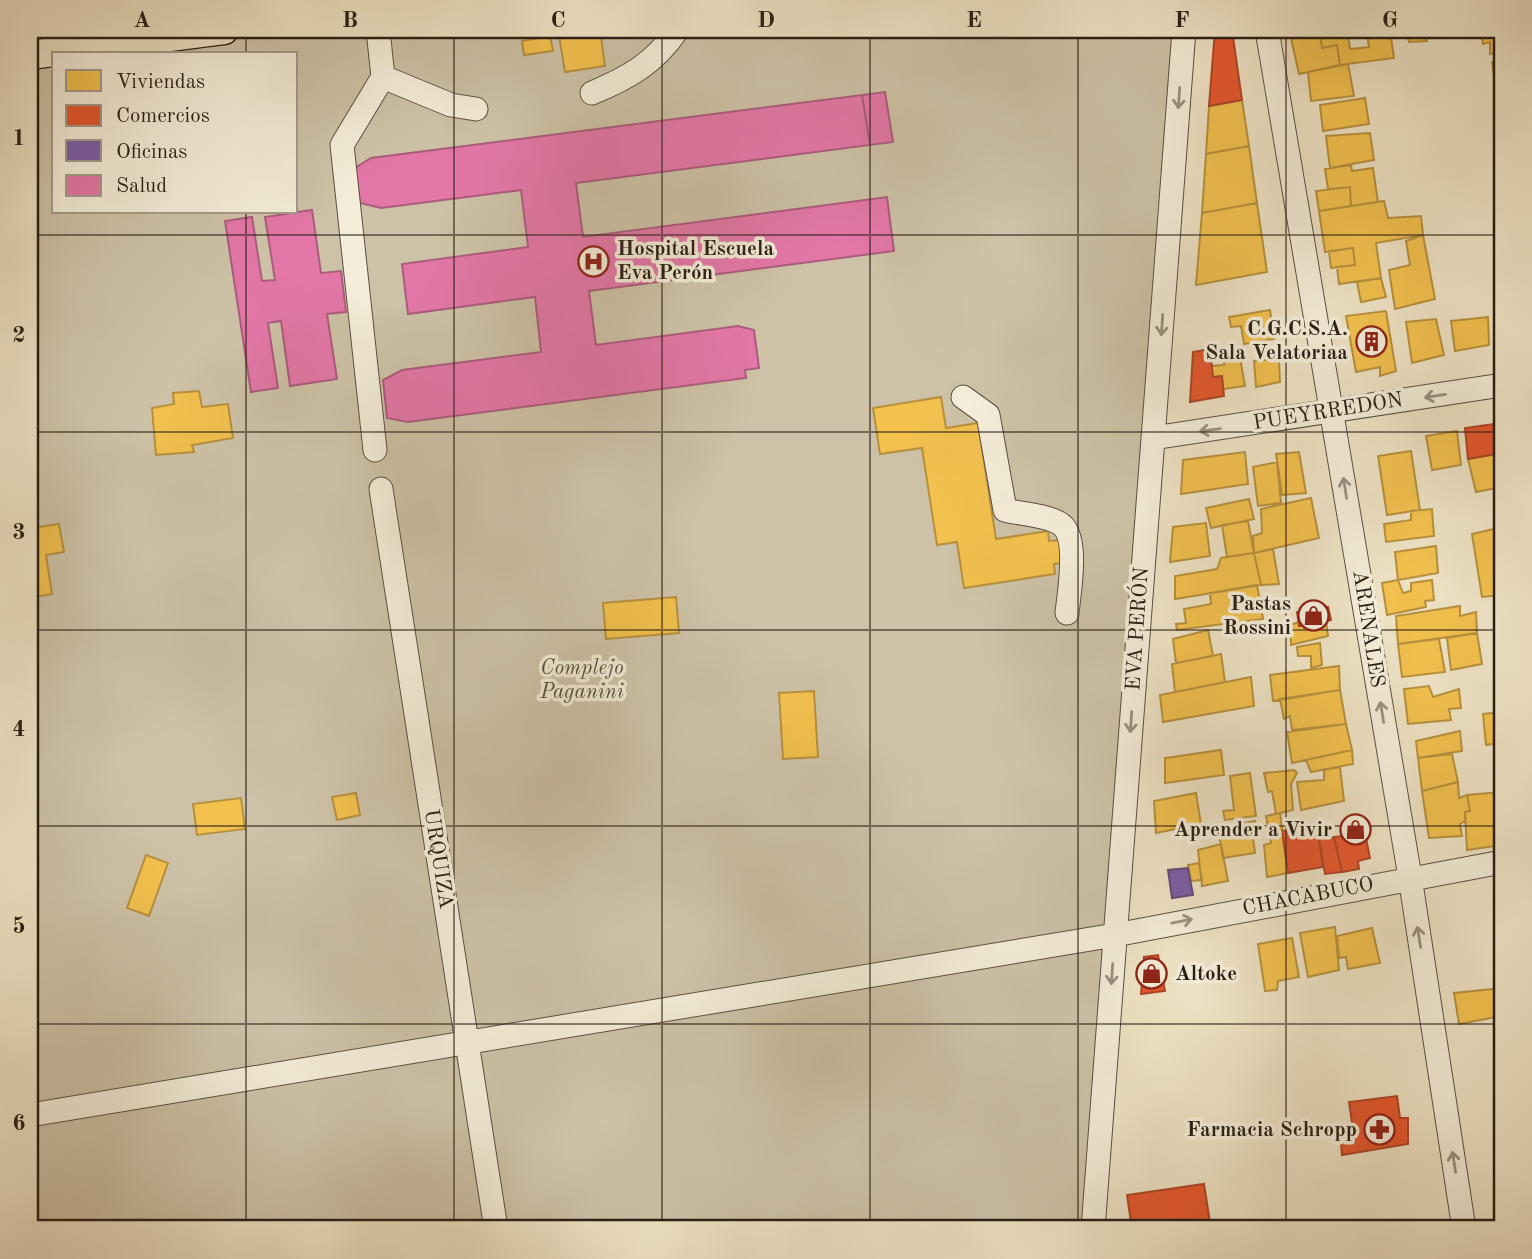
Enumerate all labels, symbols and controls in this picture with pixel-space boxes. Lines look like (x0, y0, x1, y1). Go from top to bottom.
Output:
text: A (133, 9, 151, 32)
text: B (342, 9, 358, 32)
text: C (550, 9, 566, 32)
text: D (757, 9, 775, 32)
text: E (966, 9, 982, 32)
text: F (1174, 9, 1190, 32)
text: G (1382, 9, 1398, 32)
legend (52, 52, 298, 214)
text: Viviendas (116, 72, 205, 93)
one-way arrow (1172, 86, 1185, 109)
text: Comercios (116, 106, 210, 127)
text: 1 (12, 127, 26, 150)
text: Oficinas (116, 142, 187, 163)
text: Salud (116, 176, 167, 197)
place label: Hospital Escuela Eva Perón (617, 239, 774, 284)
hospital icon: Hospital Escuela Eva Perón (577, 244, 611, 278)
one-way arrow (1155, 313, 1168, 336)
place label: C.G.C.S.A. Sala Velatoriaa (1205, 319, 1348, 364)
text: 2 (12, 324, 26, 347)
building icon: C.G.C.S.A. Sala Velatoriaa (1354, 324, 1388, 358)
street label: PUEYRREDON (1251, 390, 1405, 434)
one-way arrow (1424, 390, 1447, 403)
one-way arrow (1199, 424, 1222, 437)
one-way arrow (1338, 477, 1351, 500)
text: 3 (12, 521, 26, 544)
street label: EVA PERÓN (1118, 566, 1153, 692)
street label: ARENALES (1348, 569, 1388, 689)
place label: Pastas Rossini (1223, 594, 1291, 639)
shop icon: Pastas Rossini (1297, 599, 1331, 633)
park label: Complejo Paganini (539, 658, 624, 703)
one-way arrow (1375, 702, 1388, 724)
one-way arrow (1124, 711, 1137, 733)
text: 4 (12, 718, 26, 741)
street label: URQUIZA (420, 808, 456, 910)
shop icon: Aprender a Vivir (1338, 813, 1372, 847)
place label: Aprender a Vivir (1174, 820, 1332, 841)
street label: CHACABUCO (1241, 874, 1375, 920)
one-way arrow (1170, 914, 1193, 928)
text: 5 (12, 915, 26, 938)
one-way arrow (1412, 926, 1425, 949)
shop icon: Altoke (1135, 957, 1169, 991)
one-way arrow (1105, 962, 1118, 985)
place label: Altoke (1175, 964, 1237, 985)
text: 6 (12, 1112, 26, 1135)
pharmacy icon: Farmacia Schropp (1363, 1113, 1397, 1147)
place label: Farmacia Schropp (1187, 1120, 1357, 1141)
one-way arrow (1447, 1151, 1460, 1174)

